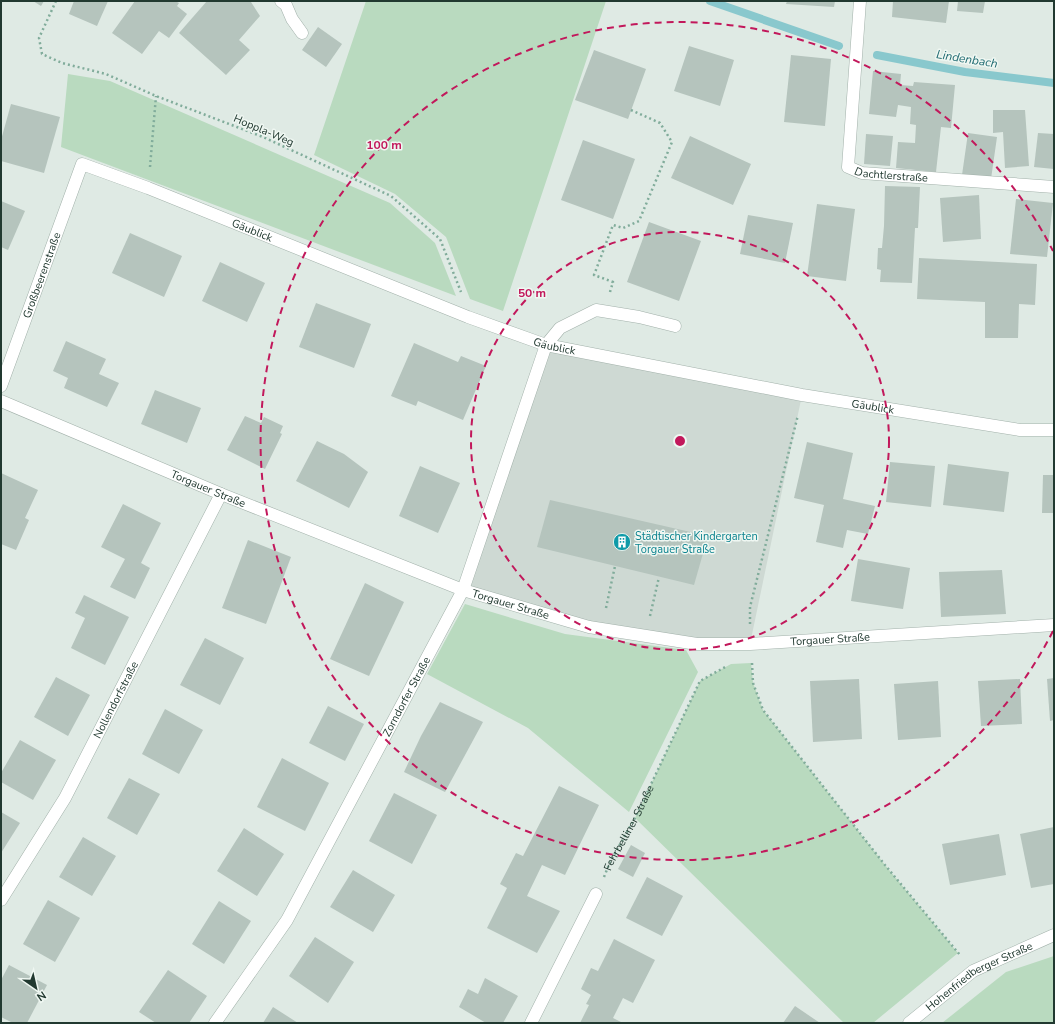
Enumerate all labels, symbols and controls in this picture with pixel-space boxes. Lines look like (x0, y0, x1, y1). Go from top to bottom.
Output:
water label: Lindenbach (935, 46, 999, 72)
street label: Hoppla-Weg (231, 111, 296, 150)
text: 100 m (366, 137, 402, 153)
street label: Dachtlerstraße (852, 164, 929, 186)
street label: Gäublick (229, 216, 275, 246)
street label: Großbeerenstraße (19, 230, 64, 320)
text: 50 m (518, 285, 546, 301)
street label: Gäublick (531, 334, 577, 359)
street label: Gäublick (850, 396, 896, 418)
centre of rings (673, 434, 687, 448)
street label: Torgauer Straße (168, 467, 248, 511)
place label: Städtischer Kindergarten Torgauer Straße (635, 529, 758, 557)
building icon: Städtischer Kindergarten Torgauer Straße (612, 532, 632, 552)
street label: Torgauer Straße (470, 586, 551, 623)
street label: Torgauer Straße (790, 630, 870, 649)
street label: Zorndorfer Straße (379, 654, 434, 739)
street label: Nollendorfstraße (90, 659, 142, 741)
street label: Fehrbelliner Straße (600, 783, 658, 873)
street label: Hohenfriedberger Straße (923, 938, 1035, 1015)
north arrow (16, 968, 56, 1008)
text: N (34, 987, 49, 1004)

